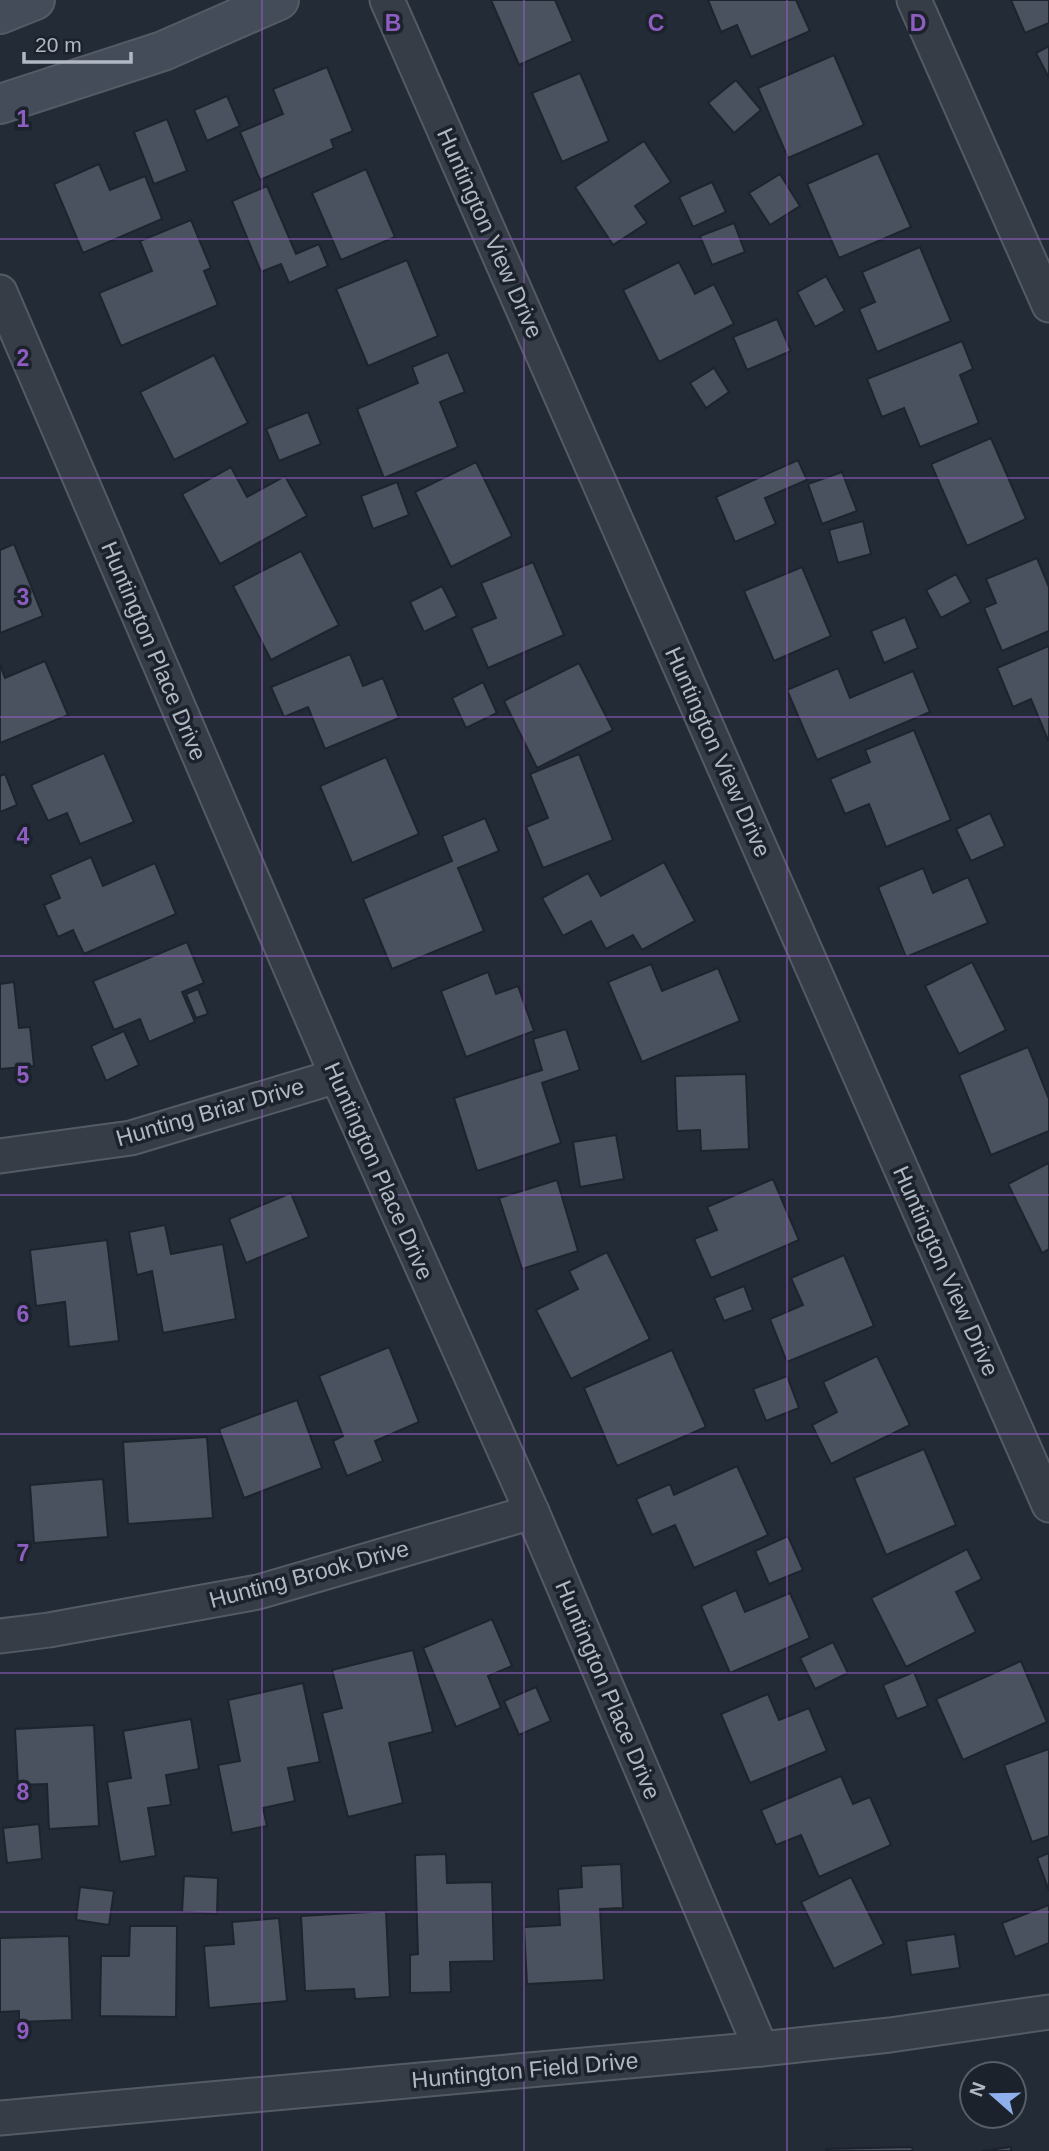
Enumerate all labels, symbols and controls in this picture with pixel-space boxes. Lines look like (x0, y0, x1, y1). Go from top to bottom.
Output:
text: B (385, 10, 401, 36)
text: C (648, 10, 664, 36)
text: D (910, 10, 926, 36)
scale bar (24, 21, 131, 65)
text: 20 m (35, 33, 82, 56)
text: 1 (17, 106, 30, 132)
street label: Huntington View Drive (432, 124, 548, 342)
text: 2 (17, 345, 29, 371)
street label: Huntington Place Drive (96, 538, 212, 764)
text: 3 (17, 584, 29, 610)
street label: Huntington View Drive (660, 643, 776, 861)
text: 4 (17, 823, 30, 849)
street label: Huntington Place Drive (319, 1058, 439, 1284)
text: 5 (17, 1062, 30, 1088)
street label: Hunting Briar Drive (113, 1073, 307, 1151)
street label: Huntington View Drive (888, 1162, 1004, 1380)
text: 6 (17, 1301, 29, 1327)
street label: Hunting Brook Drive (206, 1535, 412, 1613)
text: 7 (17, 1540, 29, 1566)
street label: Huntington Place Drive (550, 1577, 666, 1803)
text: 8 (17, 1779, 30, 1805)
text: 9 (17, 2018, 29, 2044)
street label: Huntington Field Drive (411, 2047, 639, 2093)
north arrow (958, 2060, 1028, 2130)
text: N (965, 2079, 990, 2099)

